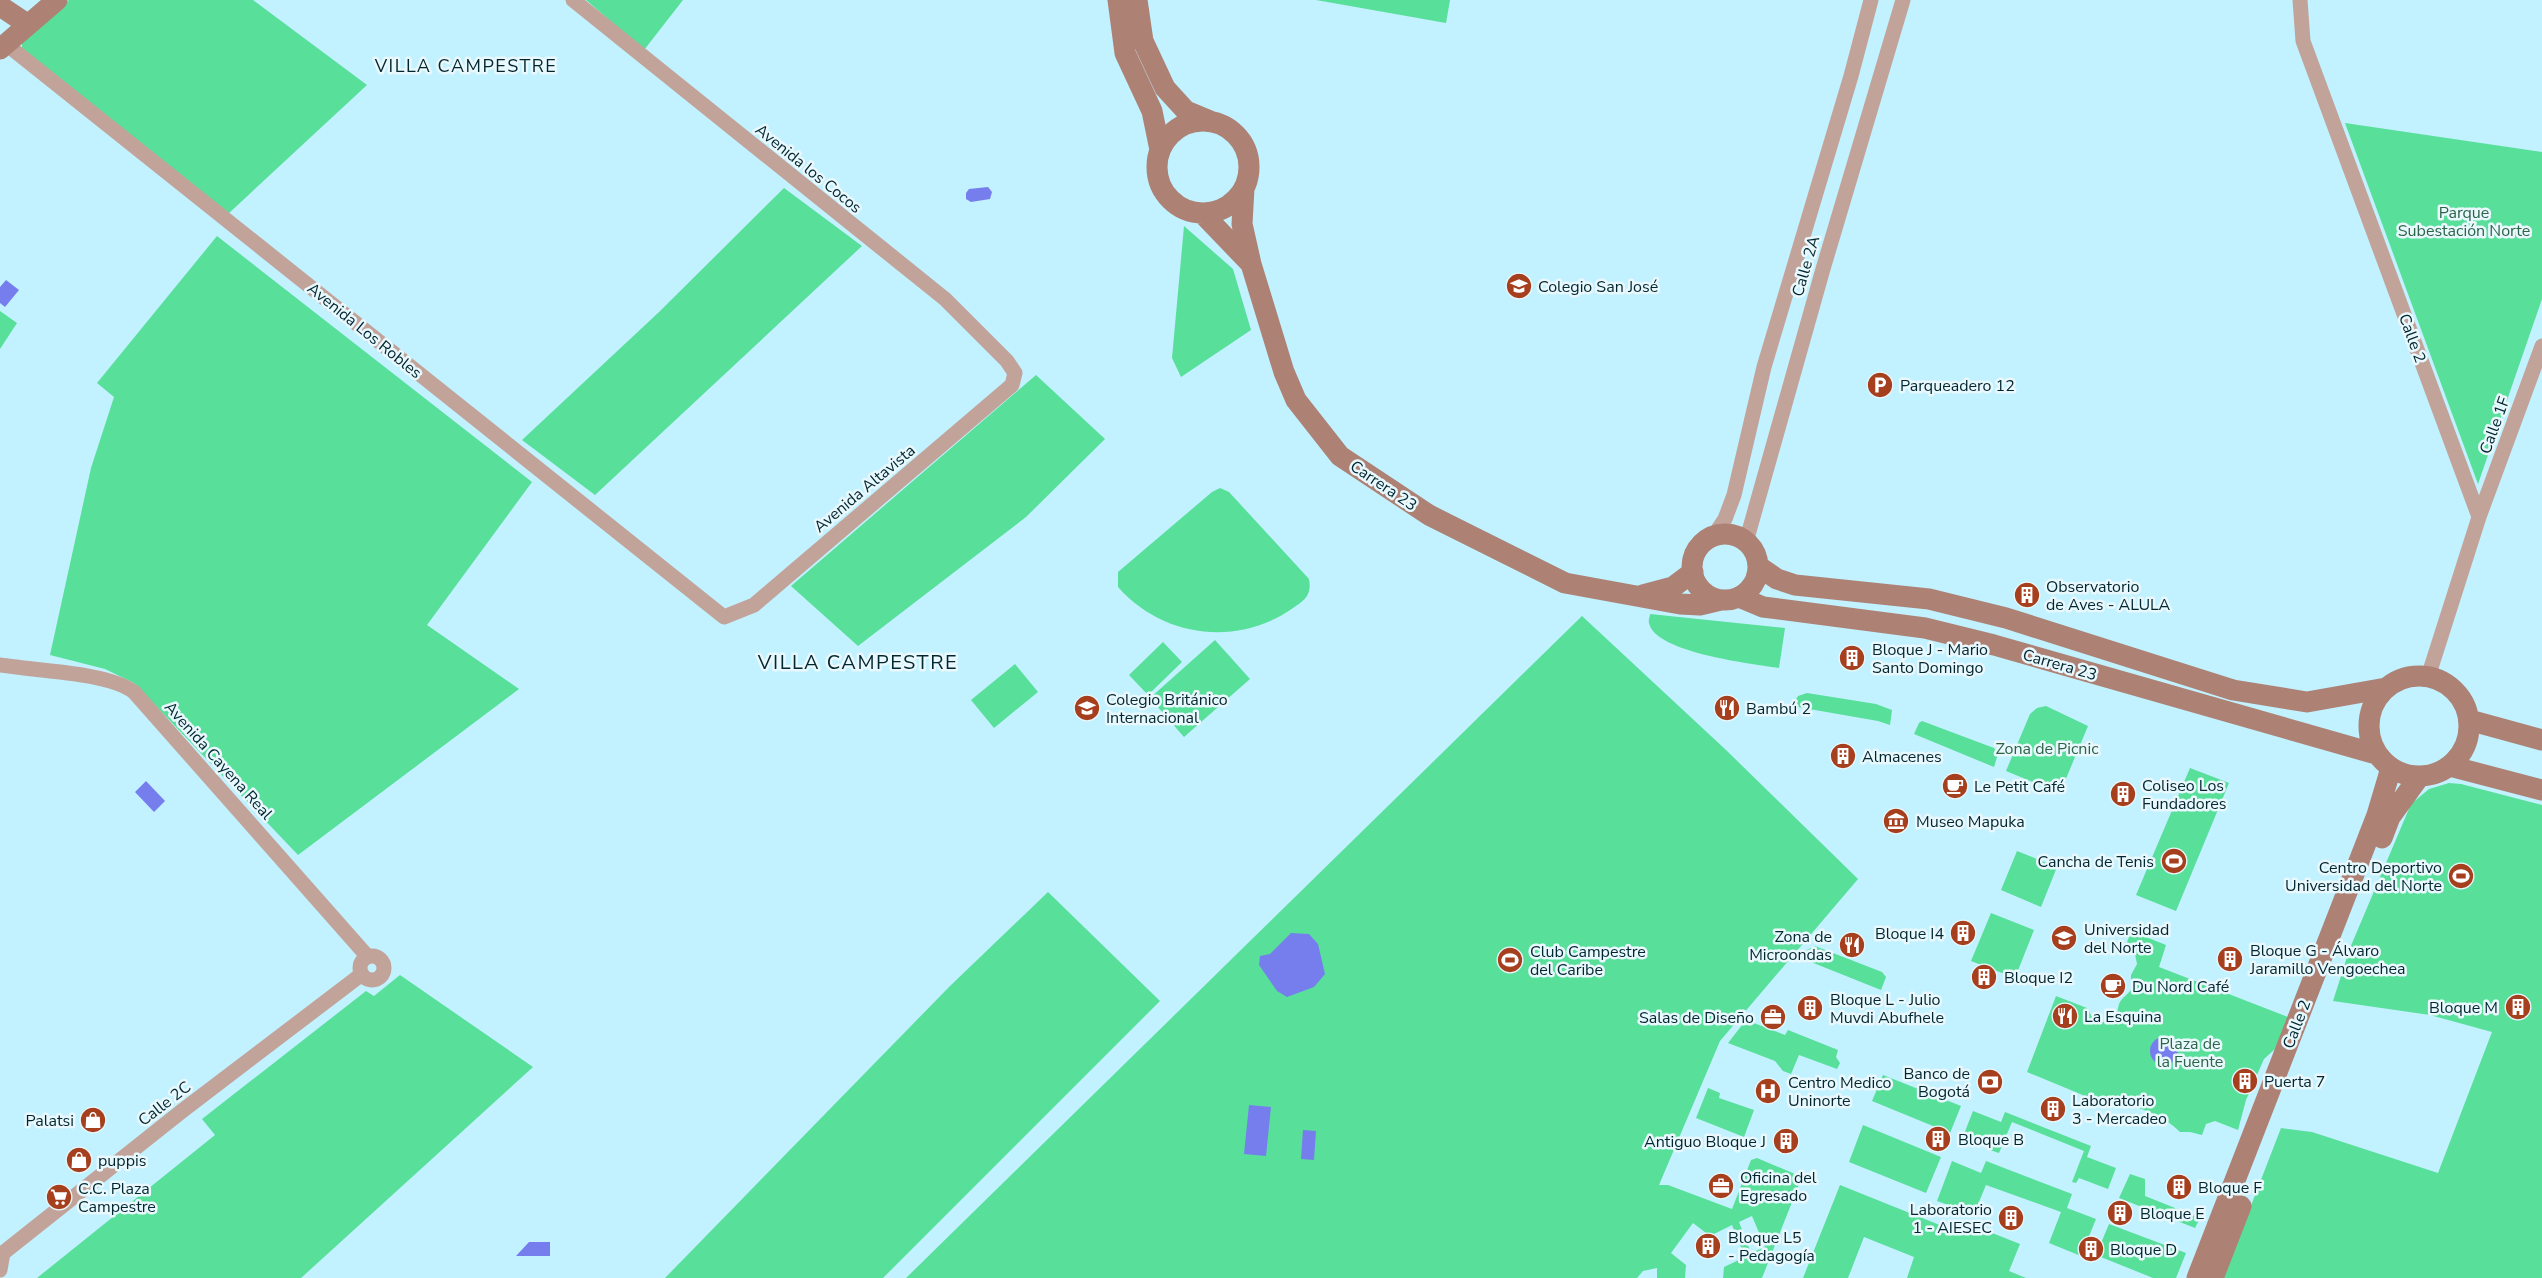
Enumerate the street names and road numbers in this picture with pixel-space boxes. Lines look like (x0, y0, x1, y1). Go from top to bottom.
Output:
street label: Avenida los Cocos (751, 119, 866, 219)
street label: Calle 2A (1787, 233, 1825, 299)
street label: Avenida Los Robles (302, 278, 426, 384)
street label: Calle 2 (2393, 311, 2431, 366)
street label: Calle 1F (2474, 393, 2516, 457)
street label: Avenida Altavista (809, 440, 920, 538)
street label: Carrera 23 (1346, 455, 1421, 516)
street label: Carrera 23 (2020, 644, 2099, 686)
street label: Avenida Cayena Real (159, 697, 277, 825)
street label: Calle 2 (2278, 997, 2316, 1052)
street label: Calle 2C (134, 1076, 196, 1131)

